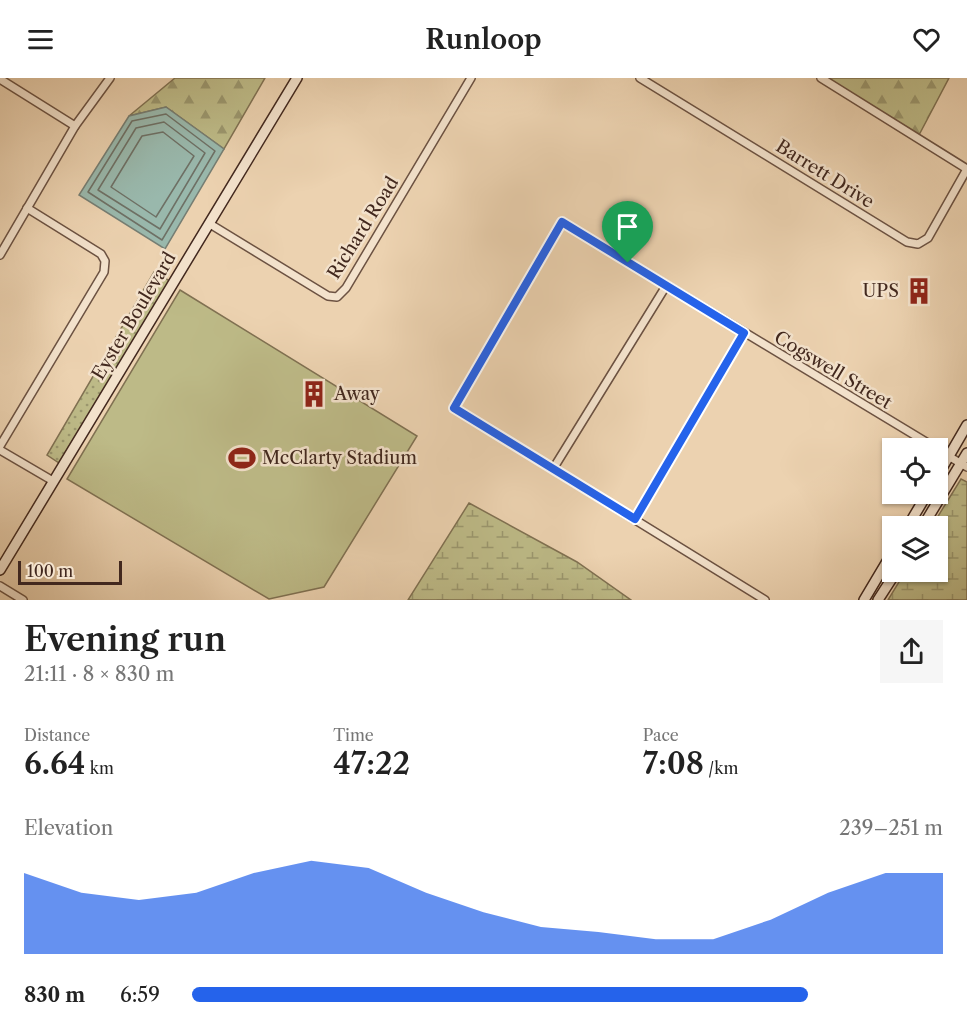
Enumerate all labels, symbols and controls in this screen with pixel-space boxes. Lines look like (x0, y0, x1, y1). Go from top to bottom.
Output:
icon: menu (24, 23, 57, 56)
text: Runloop (425, 23, 542, 56)
icon: heart (910, 23, 943, 56)
street label: Barrett Drive (772, 135, 878, 213)
street label: Richard Road (323, 173, 403, 283)
pin (602, 201, 653, 263)
icon: arrive (611, 210, 644, 243)
street label: Eyster Boulevard (87, 248, 181, 384)
building icon: UPS (904, 276, 934, 306)
place label: UPS (862, 280, 899, 302)
street label: Cogswell Street (770, 326, 896, 414)
building icon: Away (299, 379, 329, 409)
place label: Away (333, 383, 381, 405)
map controls (882, 438, 948, 582)
button: locate (882, 438, 948, 504)
sports icon: McClarty Stadium (227, 443, 257, 473)
place label: McClarty Stadium (262, 447, 417, 469)
button: layers (882, 516, 948, 582)
scale bar (18, 558, 122, 586)
text: 100 m (27, 561, 73, 581)
text: Evening run (24, 619, 226, 660)
button: share (880, 620, 943, 683)
text: 21:11 · 8 × 830 m (24, 662, 174, 686)
text: Distance (24, 725, 90, 745)
text: Time (333, 725, 374, 745)
text: Pace (643, 725, 679, 745)
text: 6.64 (24, 745, 85, 782)
text: 47:22 (333, 745, 410, 782)
text: 7:08 (643, 745, 704, 782)
text: km (85, 758, 114, 778)
text: /km (704, 758, 738, 778)
text: Elevation (24, 816, 113, 840)
text: 239–251 m (839, 816, 943, 840)
text: 830 m (24, 983, 85, 1007)
text: 6:59 (120, 983, 160, 1007)

